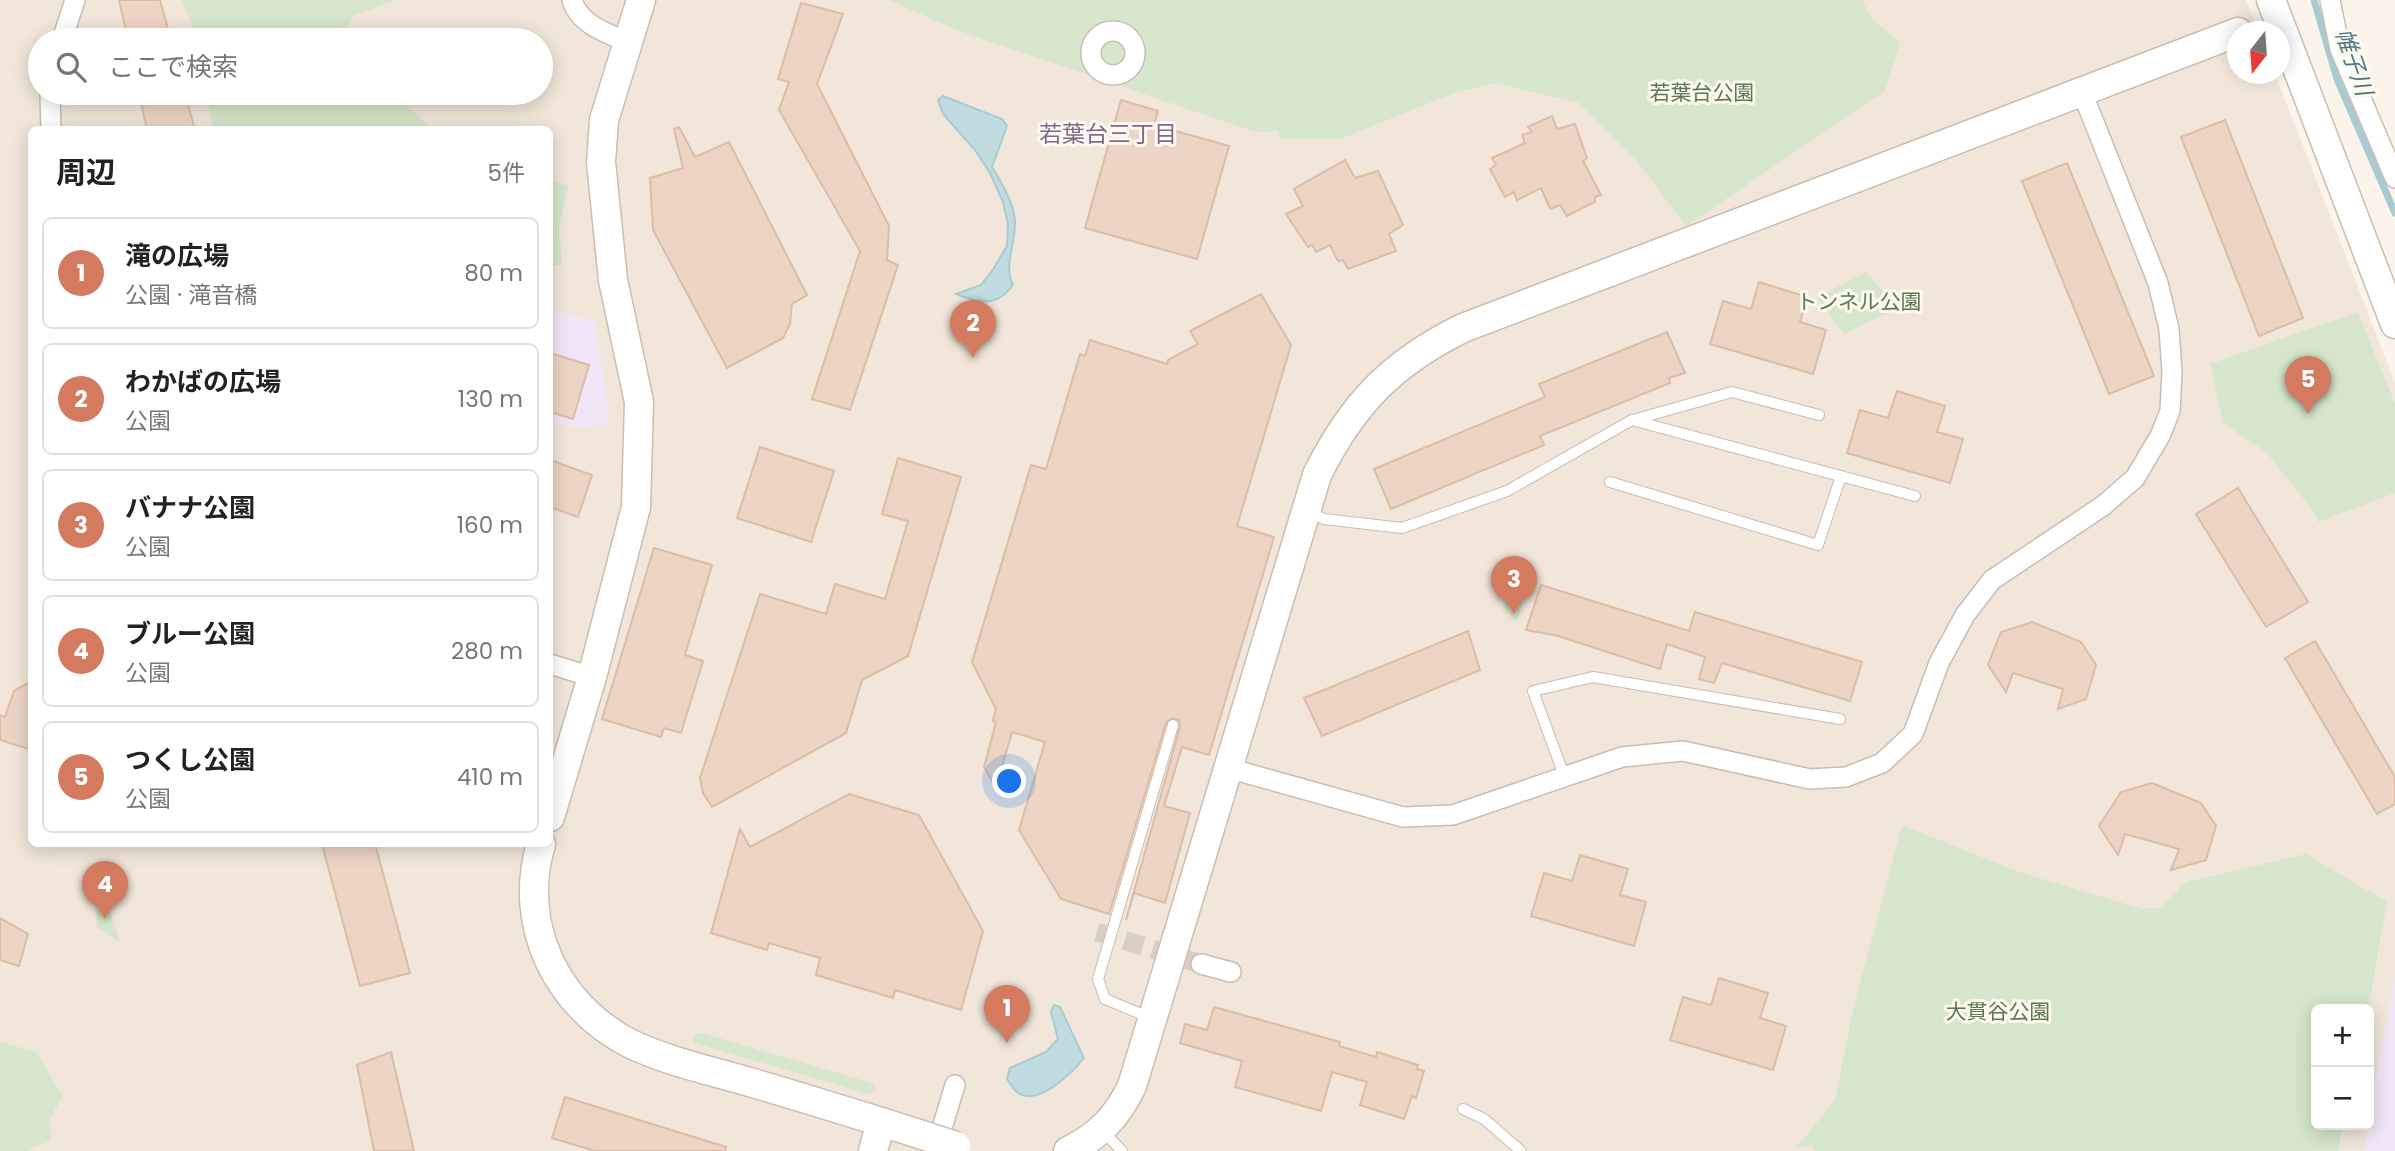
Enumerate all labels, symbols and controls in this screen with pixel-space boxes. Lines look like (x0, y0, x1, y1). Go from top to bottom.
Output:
north arrow (2227, 21, 2290, 84)
water label: 帷子川 (2328, 24, 2381, 103)
search box (28, 28, 553, 105)
icon: search (52, 48, 90, 86)
text: ここで検索 (108, 49, 238, 85)
park label: 若葉台公園 (1650, 78, 1755, 107)
district label: 若葉台三丁目 (1039, 118, 1177, 150)
text: 周辺 (56, 151, 116, 194)
text: 5件 (488, 157, 525, 189)
text: 滝の広場 (125, 238, 229, 274)
text: 1 (77, 257, 85, 289)
text: 80 m (464, 257, 523, 289)
text: 公園 · 滝音橋 (125, 279, 257, 311)
park label: トンネル公園 (1796, 287, 1922, 316)
pin: 2 (950, 300, 996, 358)
pin: 5 (2285, 356, 2331, 414)
text: わかばの広場 (125, 364, 281, 400)
text: 2 (74, 383, 88, 415)
text: 130 m (458, 383, 523, 415)
text: 公園 (125, 405, 171, 437)
text: バナナ公園 (125, 490, 255, 526)
text: 3 (74, 509, 88, 541)
text: 160 m (457, 509, 523, 541)
text: 公園 (125, 531, 171, 563)
pin: 3 (1491, 556, 1537, 614)
text: ブルー公園 (125, 616, 255, 652)
text: 4 (73, 635, 89, 667)
text: 280 m (451, 635, 523, 667)
text: 公園 (125, 657, 171, 689)
text: つくし公園 (125, 742, 255, 778)
text: 5 (74, 761, 88, 793)
text: 410 m (457, 761, 523, 793)
your location (992, 764, 1026, 798)
text: 公園 (125, 783, 171, 815)
pin: 4 (82, 861, 128, 919)
pin: 1 (984, 985, 1030, 1043)
park label: 大貫谷公園 (1946, 997, 2051, 1026)
map controls (2311, 1004, 2374, 1130)
button: + (2311, 1004, 2374, 1067)
button: − (2311, 1067, 2374, 1130)

